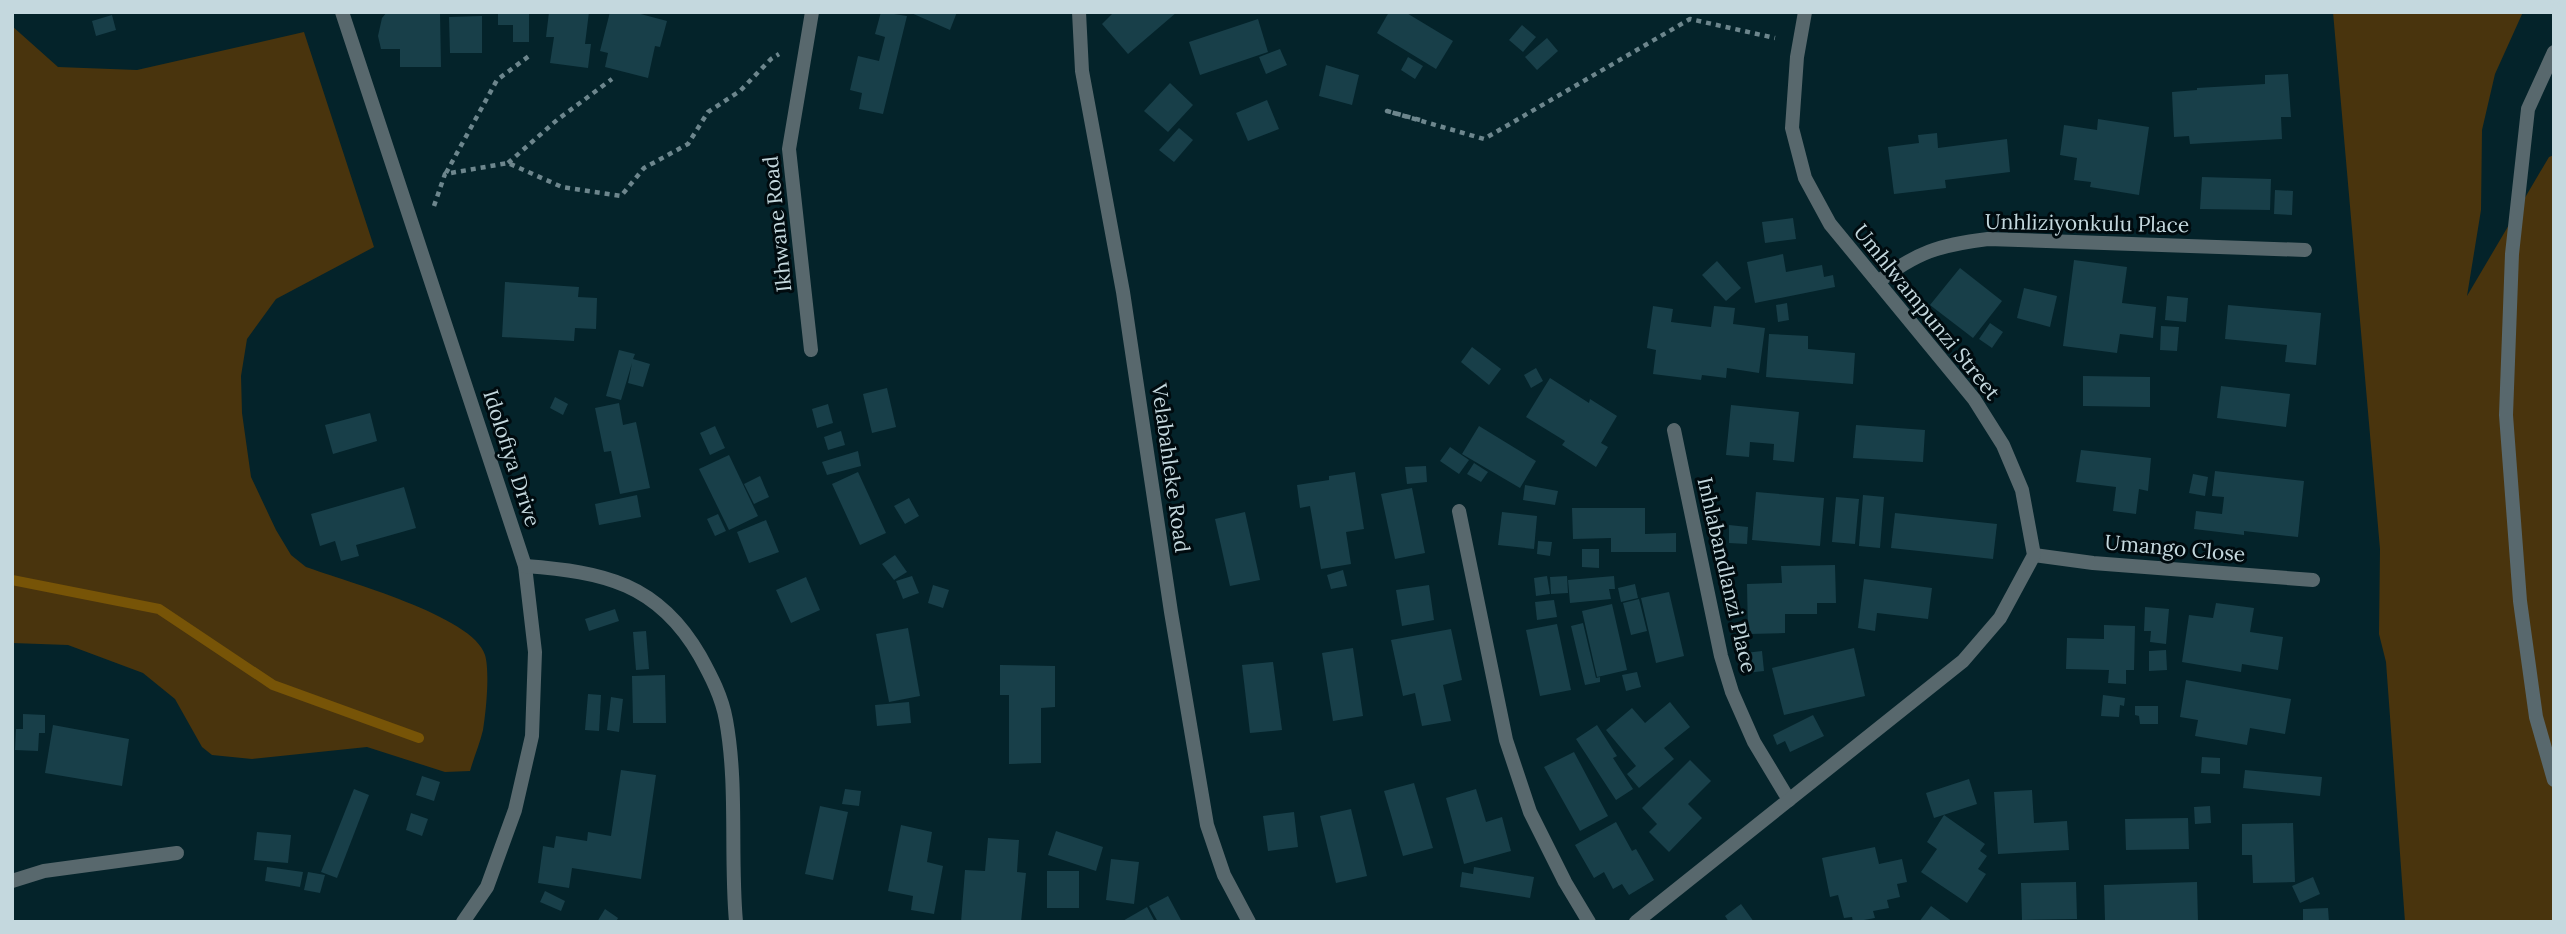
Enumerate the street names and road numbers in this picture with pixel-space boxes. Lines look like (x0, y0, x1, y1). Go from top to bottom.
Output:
street label: Ikhwane Road (756, 155, 798, 293)
street label: Unhliziyonkulu Place (1985, 208, 2189, 238)
street label: Umhlwampunzi Street (1848, 219, 2007, 406)
street label: Velabahleke Road (1146, 381, 1196, 554)
street label: Idolofiya Drive (477, 386, 547, 530)
street label: Inhlabandlanzi Place (1691, 474, 1763, 676)
street label: Umango Close (2103, 528, 2247, 568)

